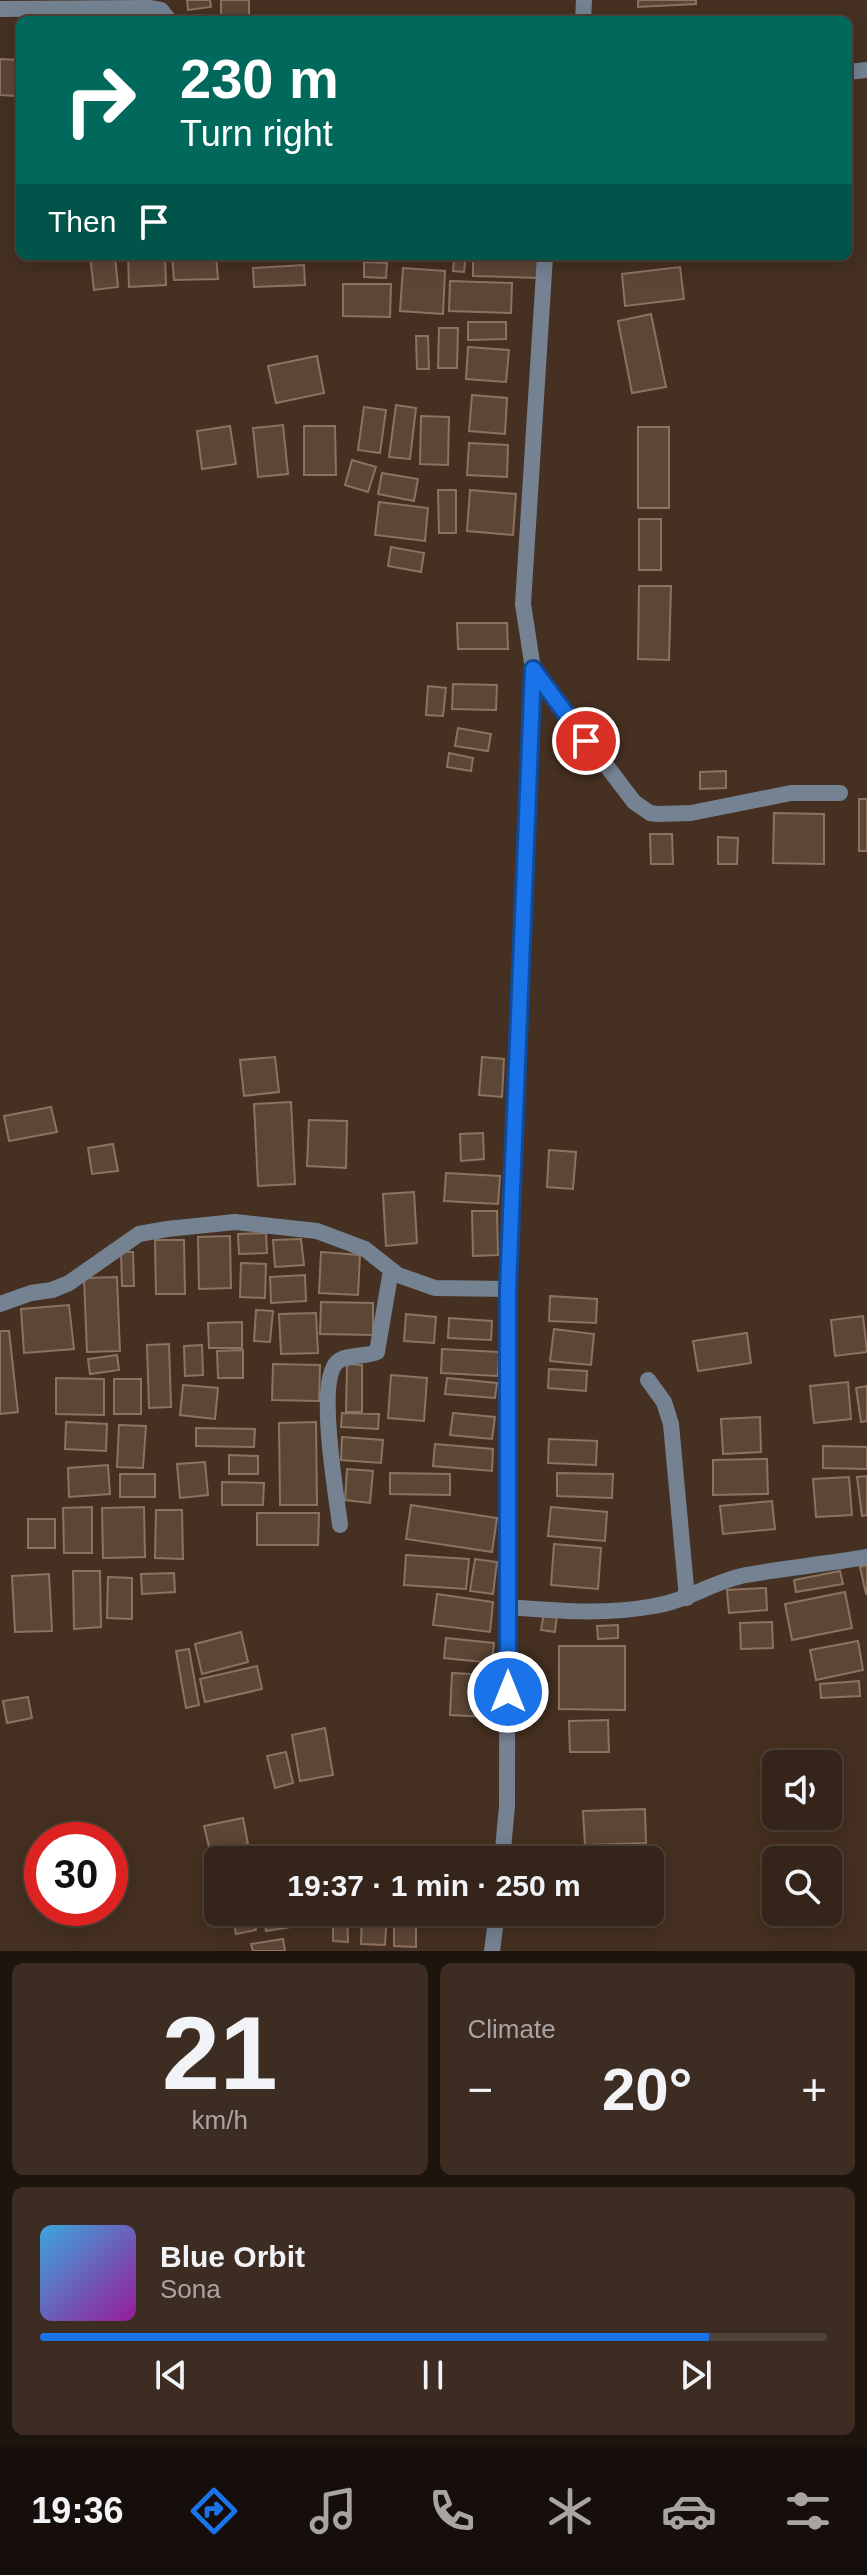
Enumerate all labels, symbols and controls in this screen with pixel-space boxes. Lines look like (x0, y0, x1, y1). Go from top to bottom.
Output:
text: 230 m (180, 47, 339, 110)
icon: right (48, 48, 152, 152)
text: Turn right (180, 113, 333, 154)
icon: arrive (132, 200, 176, 244)
text: Then (48, 205, 116, 238)
pin (552, 707, 620, 775)
icon: arrive (564, 719, 608, 763)
position arrow (466, 1650, 550, 1734)
map controls (762, 1750, 842, 1926)
button: sound (762, 1750, 842, 1830)
speed limit sign: 30 (24, 1822, 128, 1926)
button: search (762, 1846, 842, 1926)
text: 19:37 · 1 min · 250 m (287, 1869, 581, 1902)
text: 21 (162, 1995, 278, 2111)
text: Climate (468, 2014, 556, 2044)
text: 20° (602, 2056, 693, 2123)
text: − (468, 2065, 493, 2114)
text: + (801, 2065, 827, 2114)
text: km/h (192, 2105, 248, 2135)
text: Blue Orbit (160, 2240, 305, 2273)
text: Sona (160, 2274, 221, 2304)
icon: previous (149, 2353, 193, 2397)
icon: pause (411, 2353, 455, 2397)
icon: next (674, 2353, 718, 2397)
icon: directions (186, 2483, 242, 2539)
icon: music (305, 2483, 361, 2539)
icon: phone (424, 2483, 480, 2539)
icon: climate (542, 2483, 598, 2539)
icon: car (661, 2483, 717, 2539)
icon: filters (780, 2483, 836, 2539)
text: 19:36 (31, 2490, 123, 2531)

